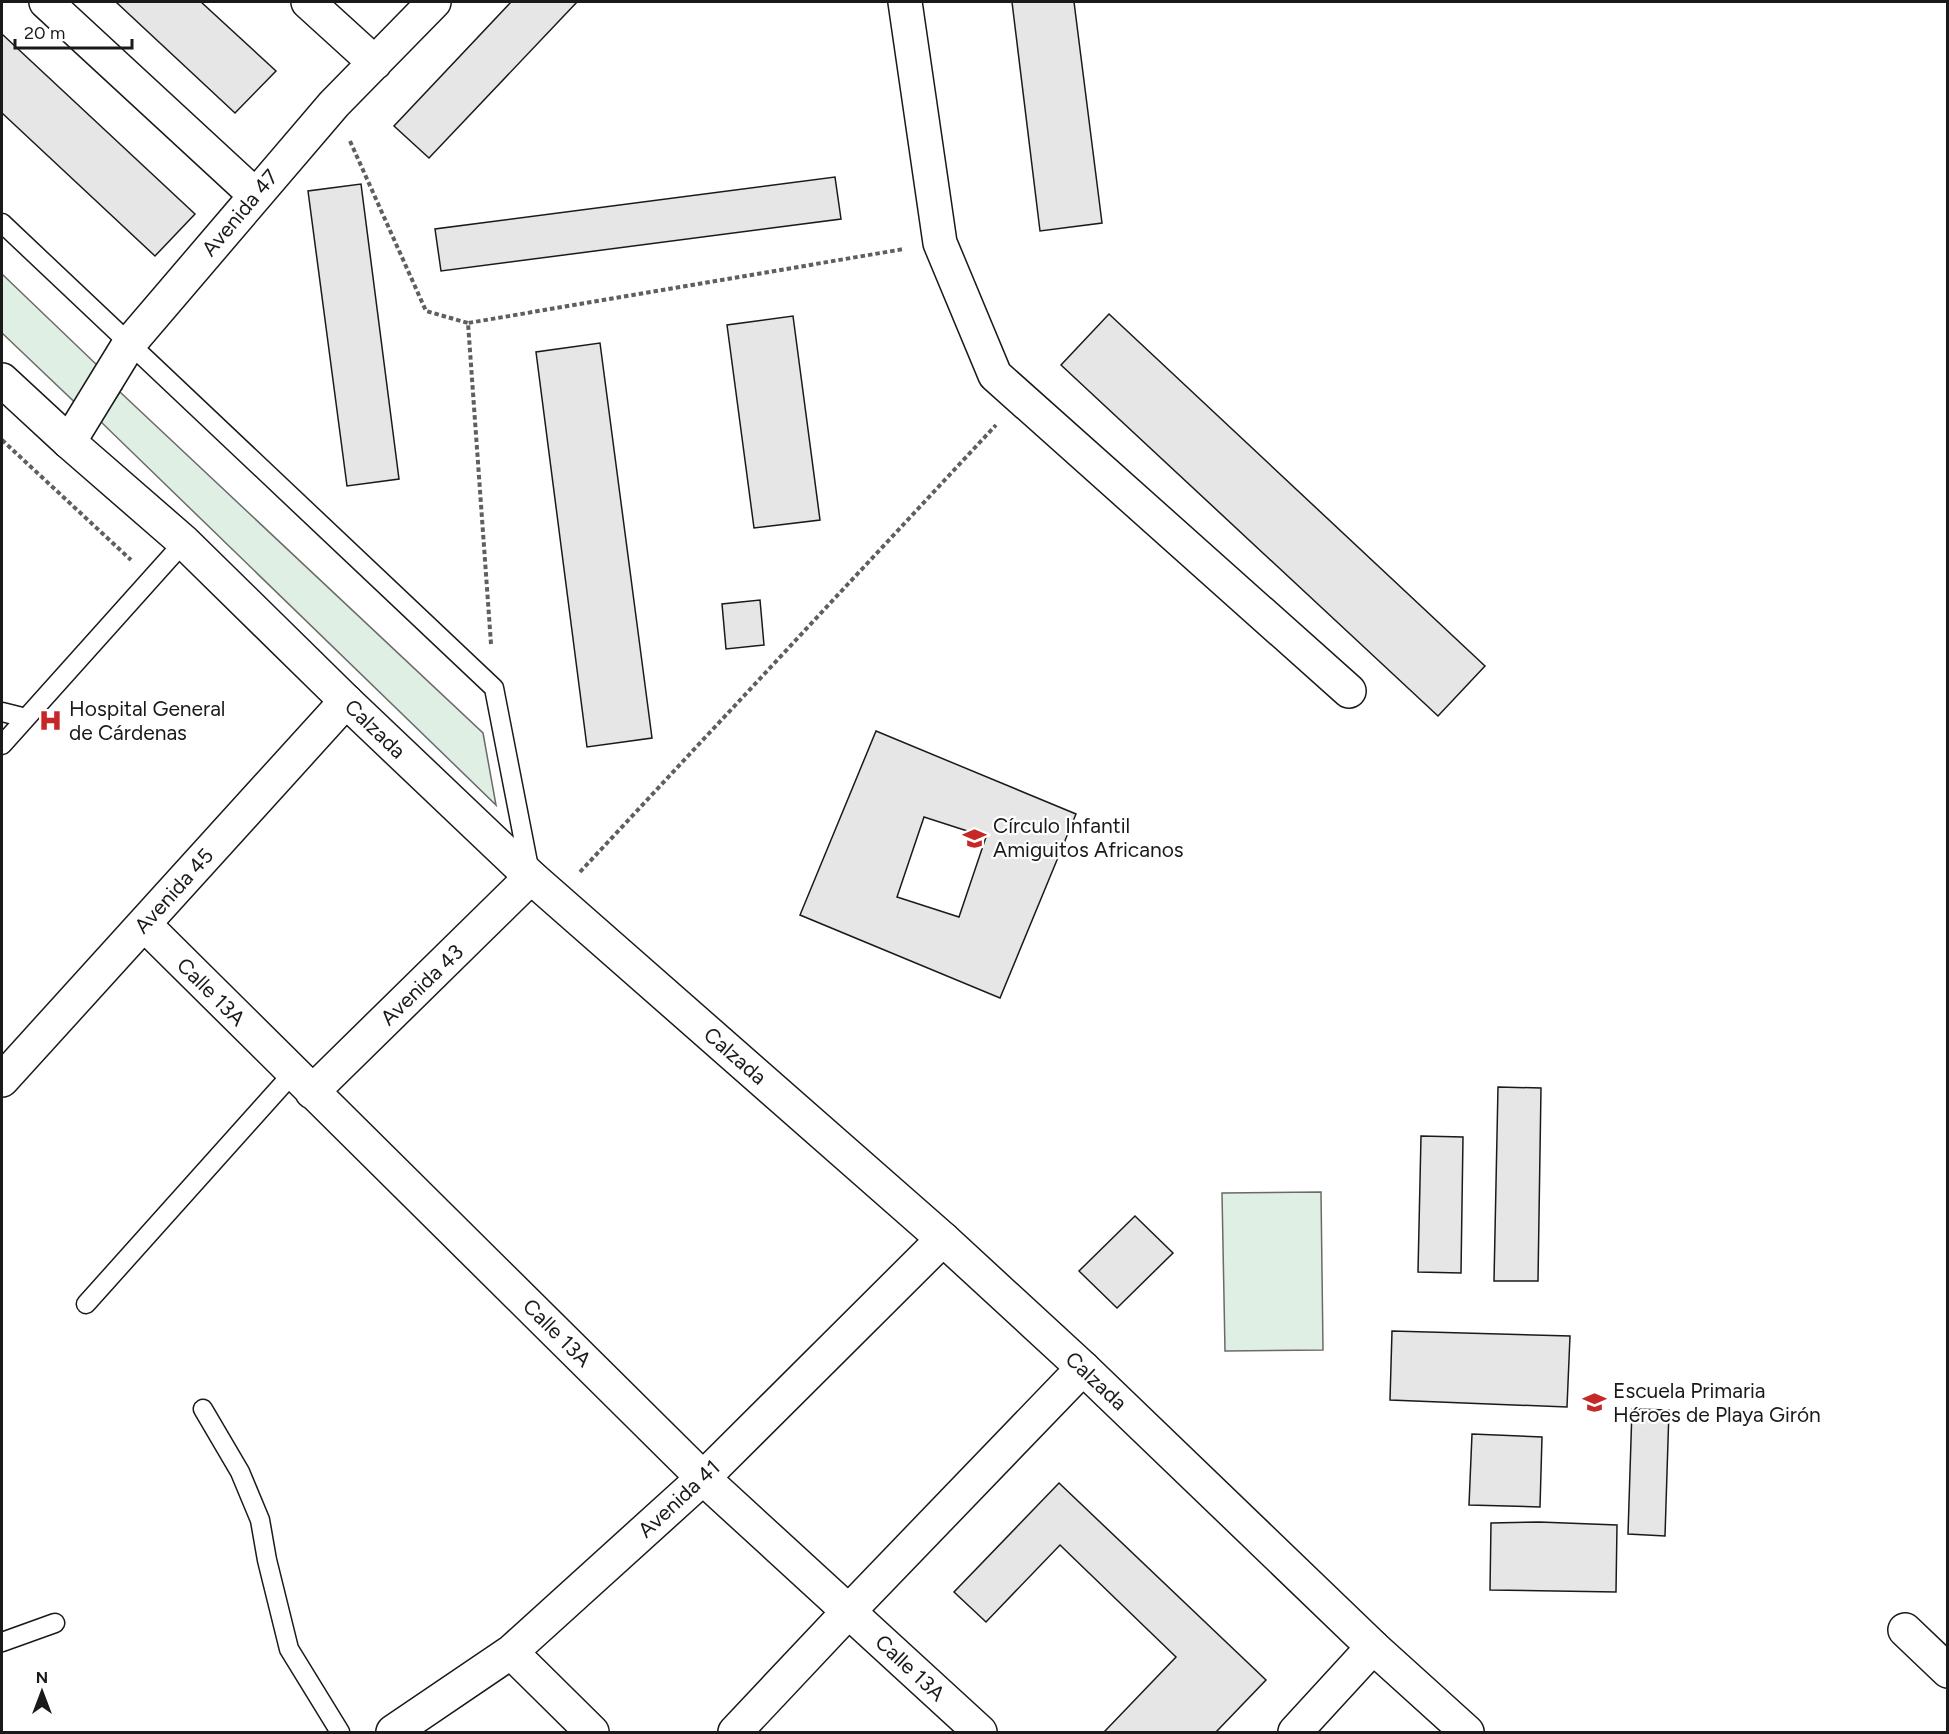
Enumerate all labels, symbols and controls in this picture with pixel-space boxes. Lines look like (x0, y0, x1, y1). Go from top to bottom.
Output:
scale bar (15, 12, 132, 50)
text: 20 m (24, 22, 65, 44)
street label: Avenida 47 (196, 164, 283, 261)
street label: Calzada (340, 694, 411, 764)
place label: Hospital General de Cárdenas (69, 696, 225, 745)
hospital icon: Hospital General de Cárdenas (38, 708, 64, 734)
place label: Círculo Infantil Amiguitos Africanos (993, 813, 1184, 862)
school or university icon: Círculo Infantil Amiguitos Africanos (962, 825, 988, 851)
street label: Avenida 45 (129, 843, 218, 938)
street label: Avenida 43 (375, 939, 468, 1030)
street label: Calle 13A (172, 952, 251, 1031)
street label: Calzada (699, 1022, 772, 1089)
street label: Calle 13A (518, 1293, 597, 1372)
street label: Calzada (1061, 1346, 1132, 1415)
place label: Escuela Primaria Héroes de Playa Girón (1613, 1378, 1821, 1427)
school or university icon: Escuela Primaria Héroes de Playa Girón (1582, 1390, 1608, 1416)
street label: Avenida 41 (633, 1454, 725, 1543)
street label: Calle 13A (870, 1629, 950, 1706)
north arrow (12, 1662, 72, 1722)
text: N (36, 1668, 48, 1687)

